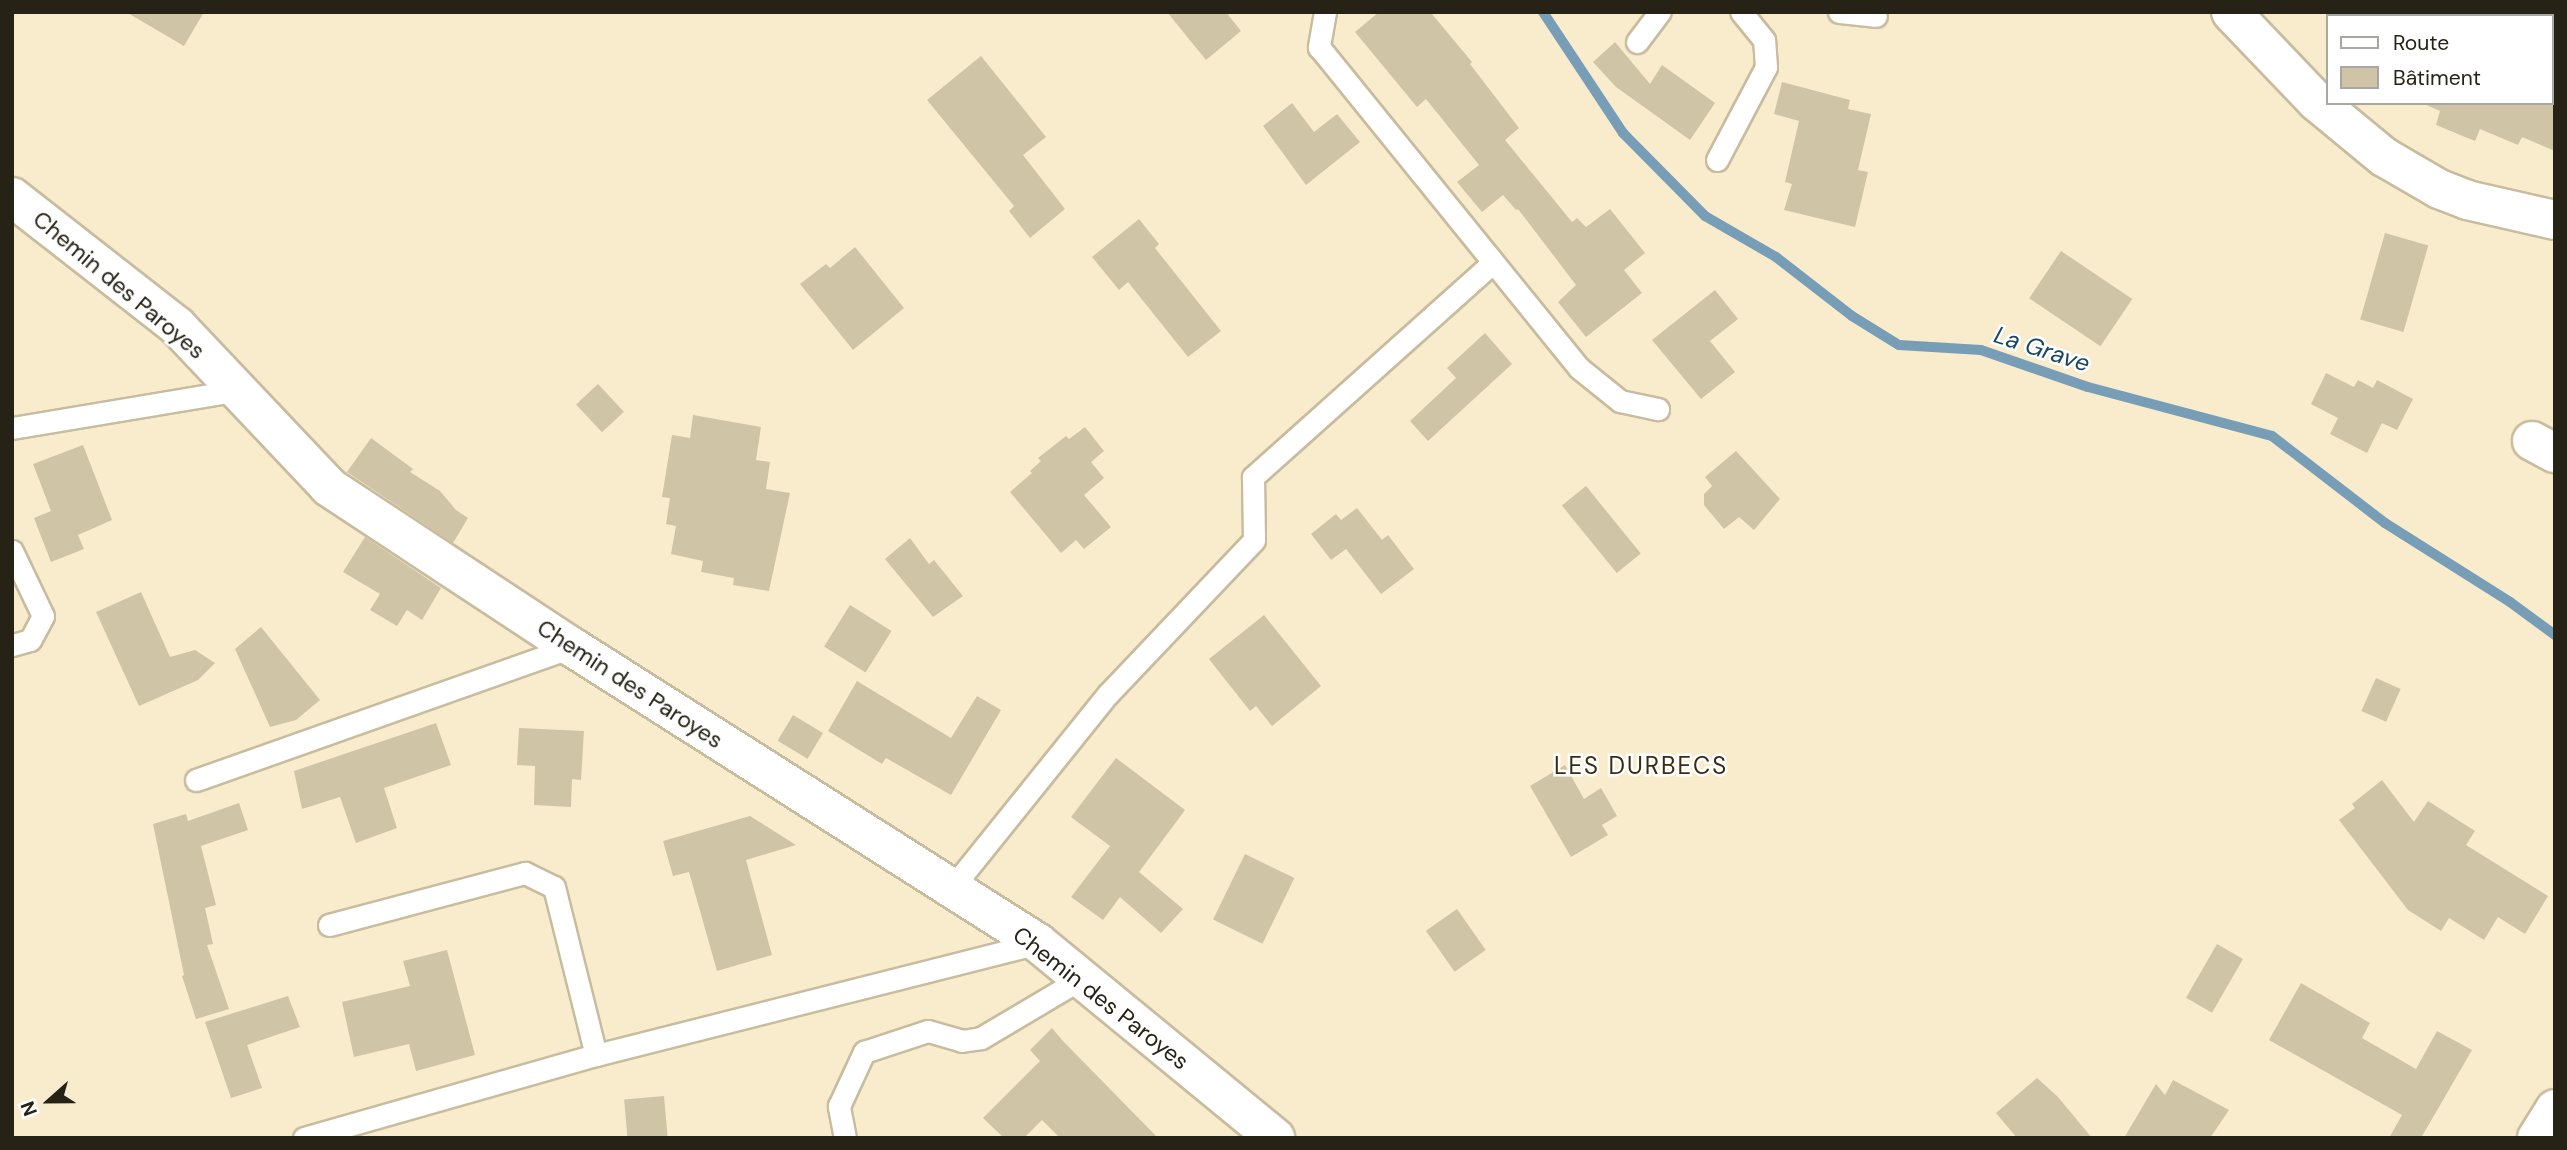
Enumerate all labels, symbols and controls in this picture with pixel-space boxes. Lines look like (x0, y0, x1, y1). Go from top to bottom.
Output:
legend (2326, 14, 2553, 105)
text: Route (2393, 29, 2449, 57)
text: Bâtiment (2393, 64, 2481, 92)
street label: Chemin des Paroyes (28, 205, 210, 365)
water label: La Grave (1991, 320, 2093, 378)
street label: Chemin des Paroyes (532, 614, 728, 754)
district label: LES DURBECS (1555, 752, 1727, 780)
street label: Chemin des Paroyes (1008, 921, 1194, 1075)
north arrow (14, 1066, 84, 1136)
text: N (15, 1098, 43, 1120)

